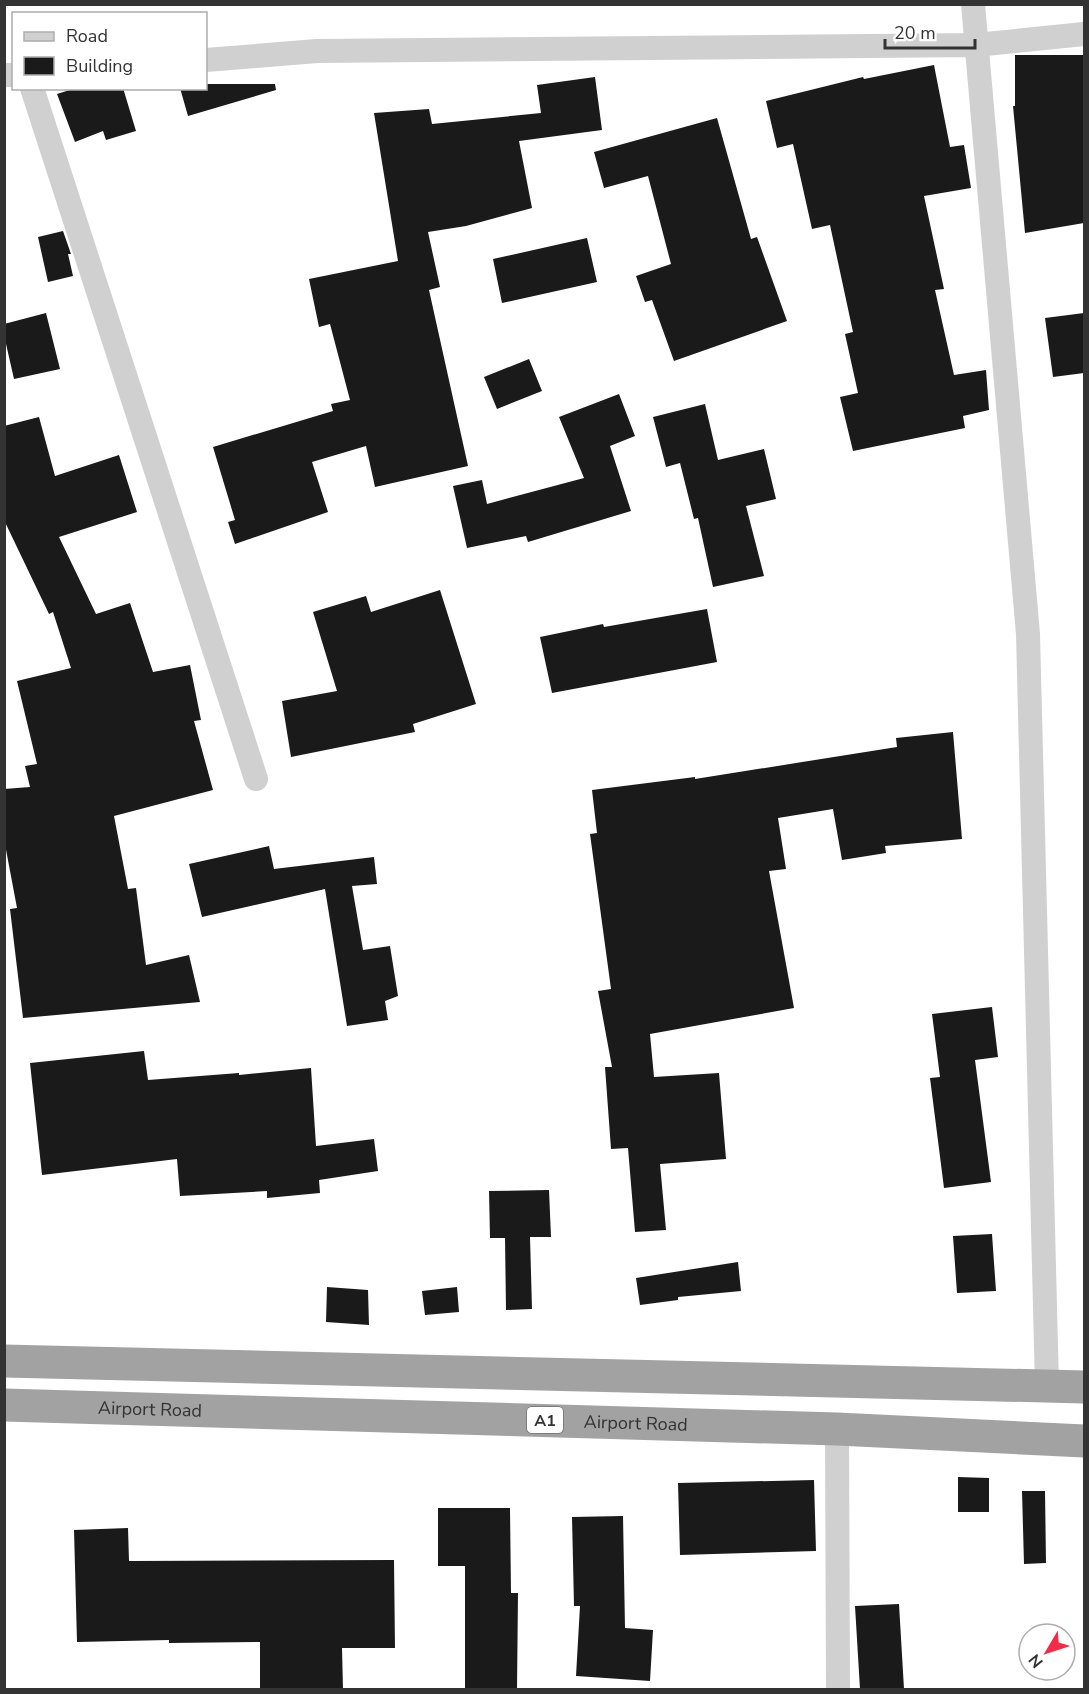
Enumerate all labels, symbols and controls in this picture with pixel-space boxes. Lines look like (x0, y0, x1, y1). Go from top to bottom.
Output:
legend (12, 12, 207, 90)
scale bar (885, 12, 975, 50)
text: 20 m (894, 21, 936, 45)
text: Road (66, 24, 108, 48)
text: Building (66, 54, 133, 78)
street label: Airport Road (98, 1396, 202, 1423)
road number: A1 (527, 1407, 563, 1433)
street label: Airport Road (583, 1410, 688, 1437)
north arrow (1017, 1622, 1077, 1682)
text: N (1024, 1649, 1048, 1672)

